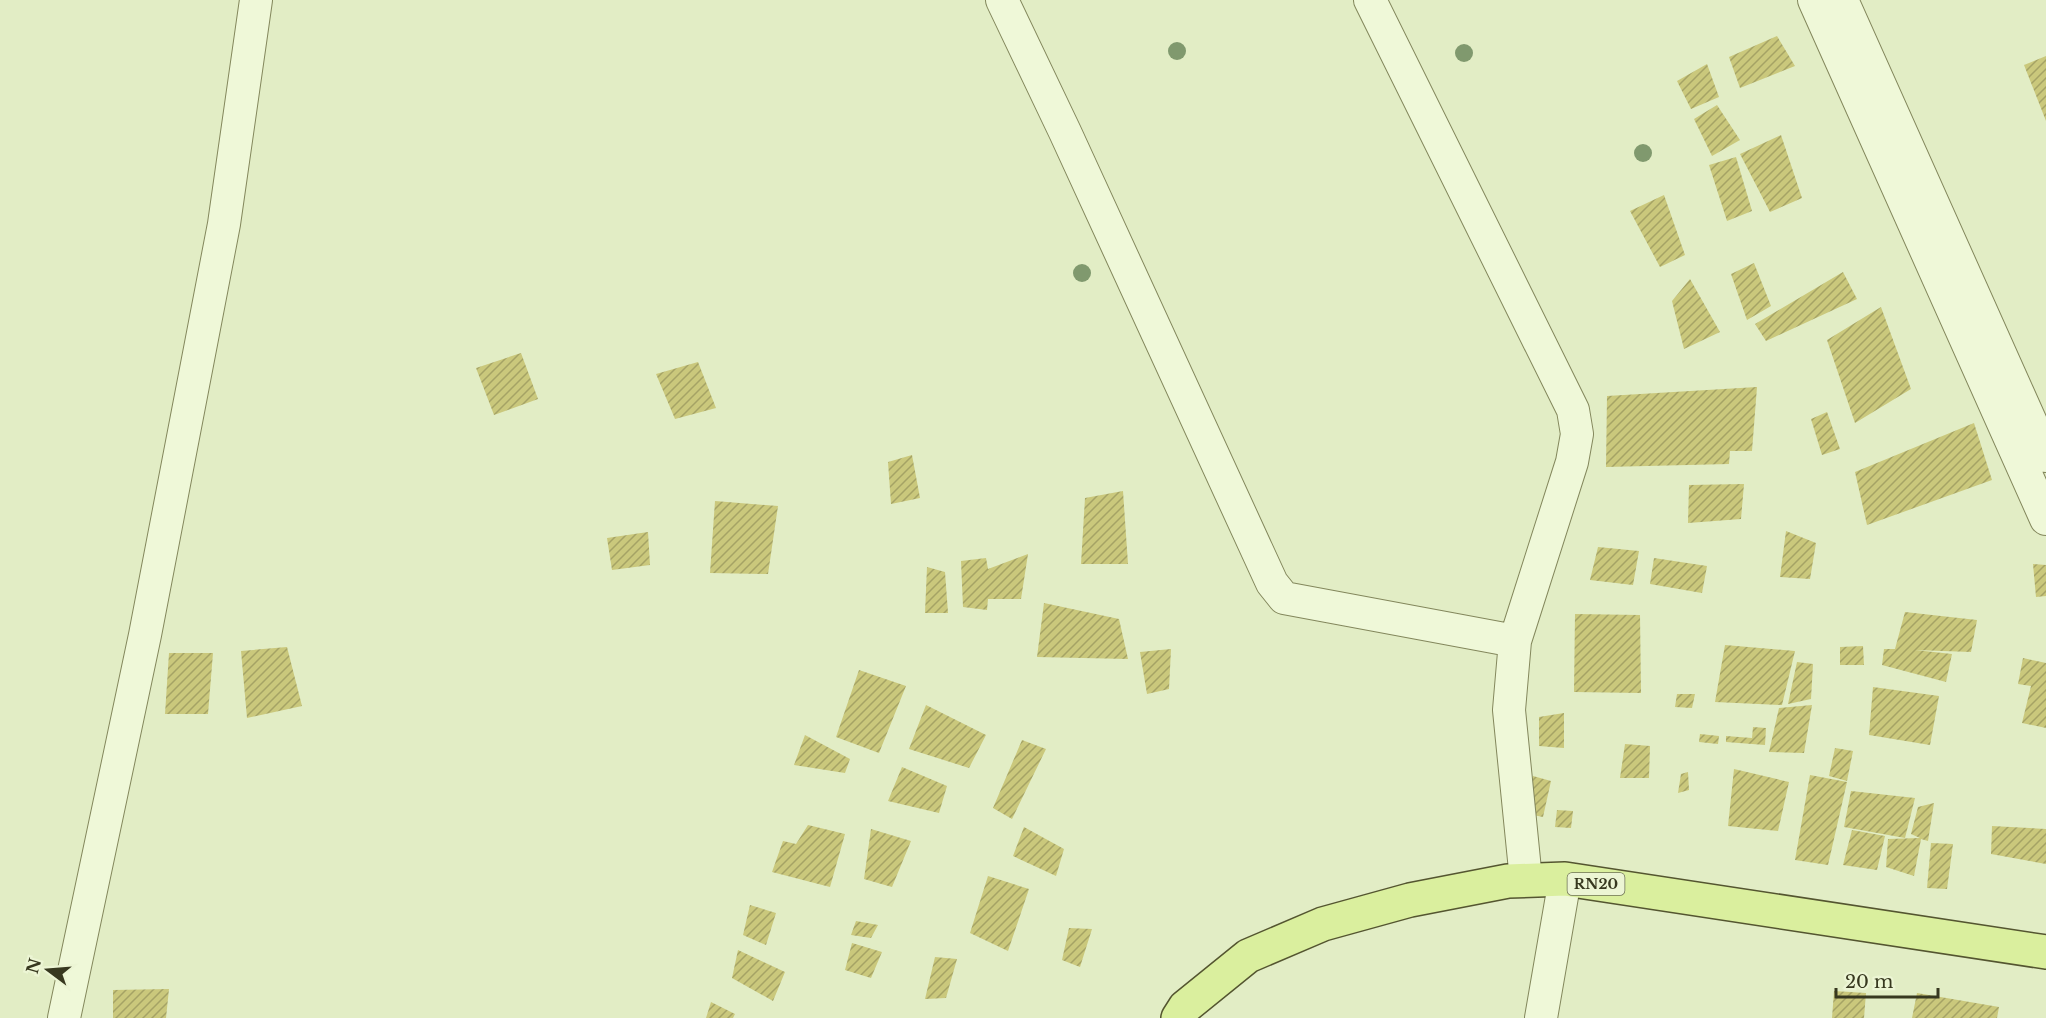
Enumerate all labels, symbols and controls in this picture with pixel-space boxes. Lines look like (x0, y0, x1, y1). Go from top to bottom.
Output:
road number: RN20 (1568, 873, 1624, 895)
north arrow (18, 940, 78, 1000)
text: N (22, 956, 45, 976)
scale bar (1836, 961, 1938, 999)
text: 20 m (1845, 971, 1893, 993)

